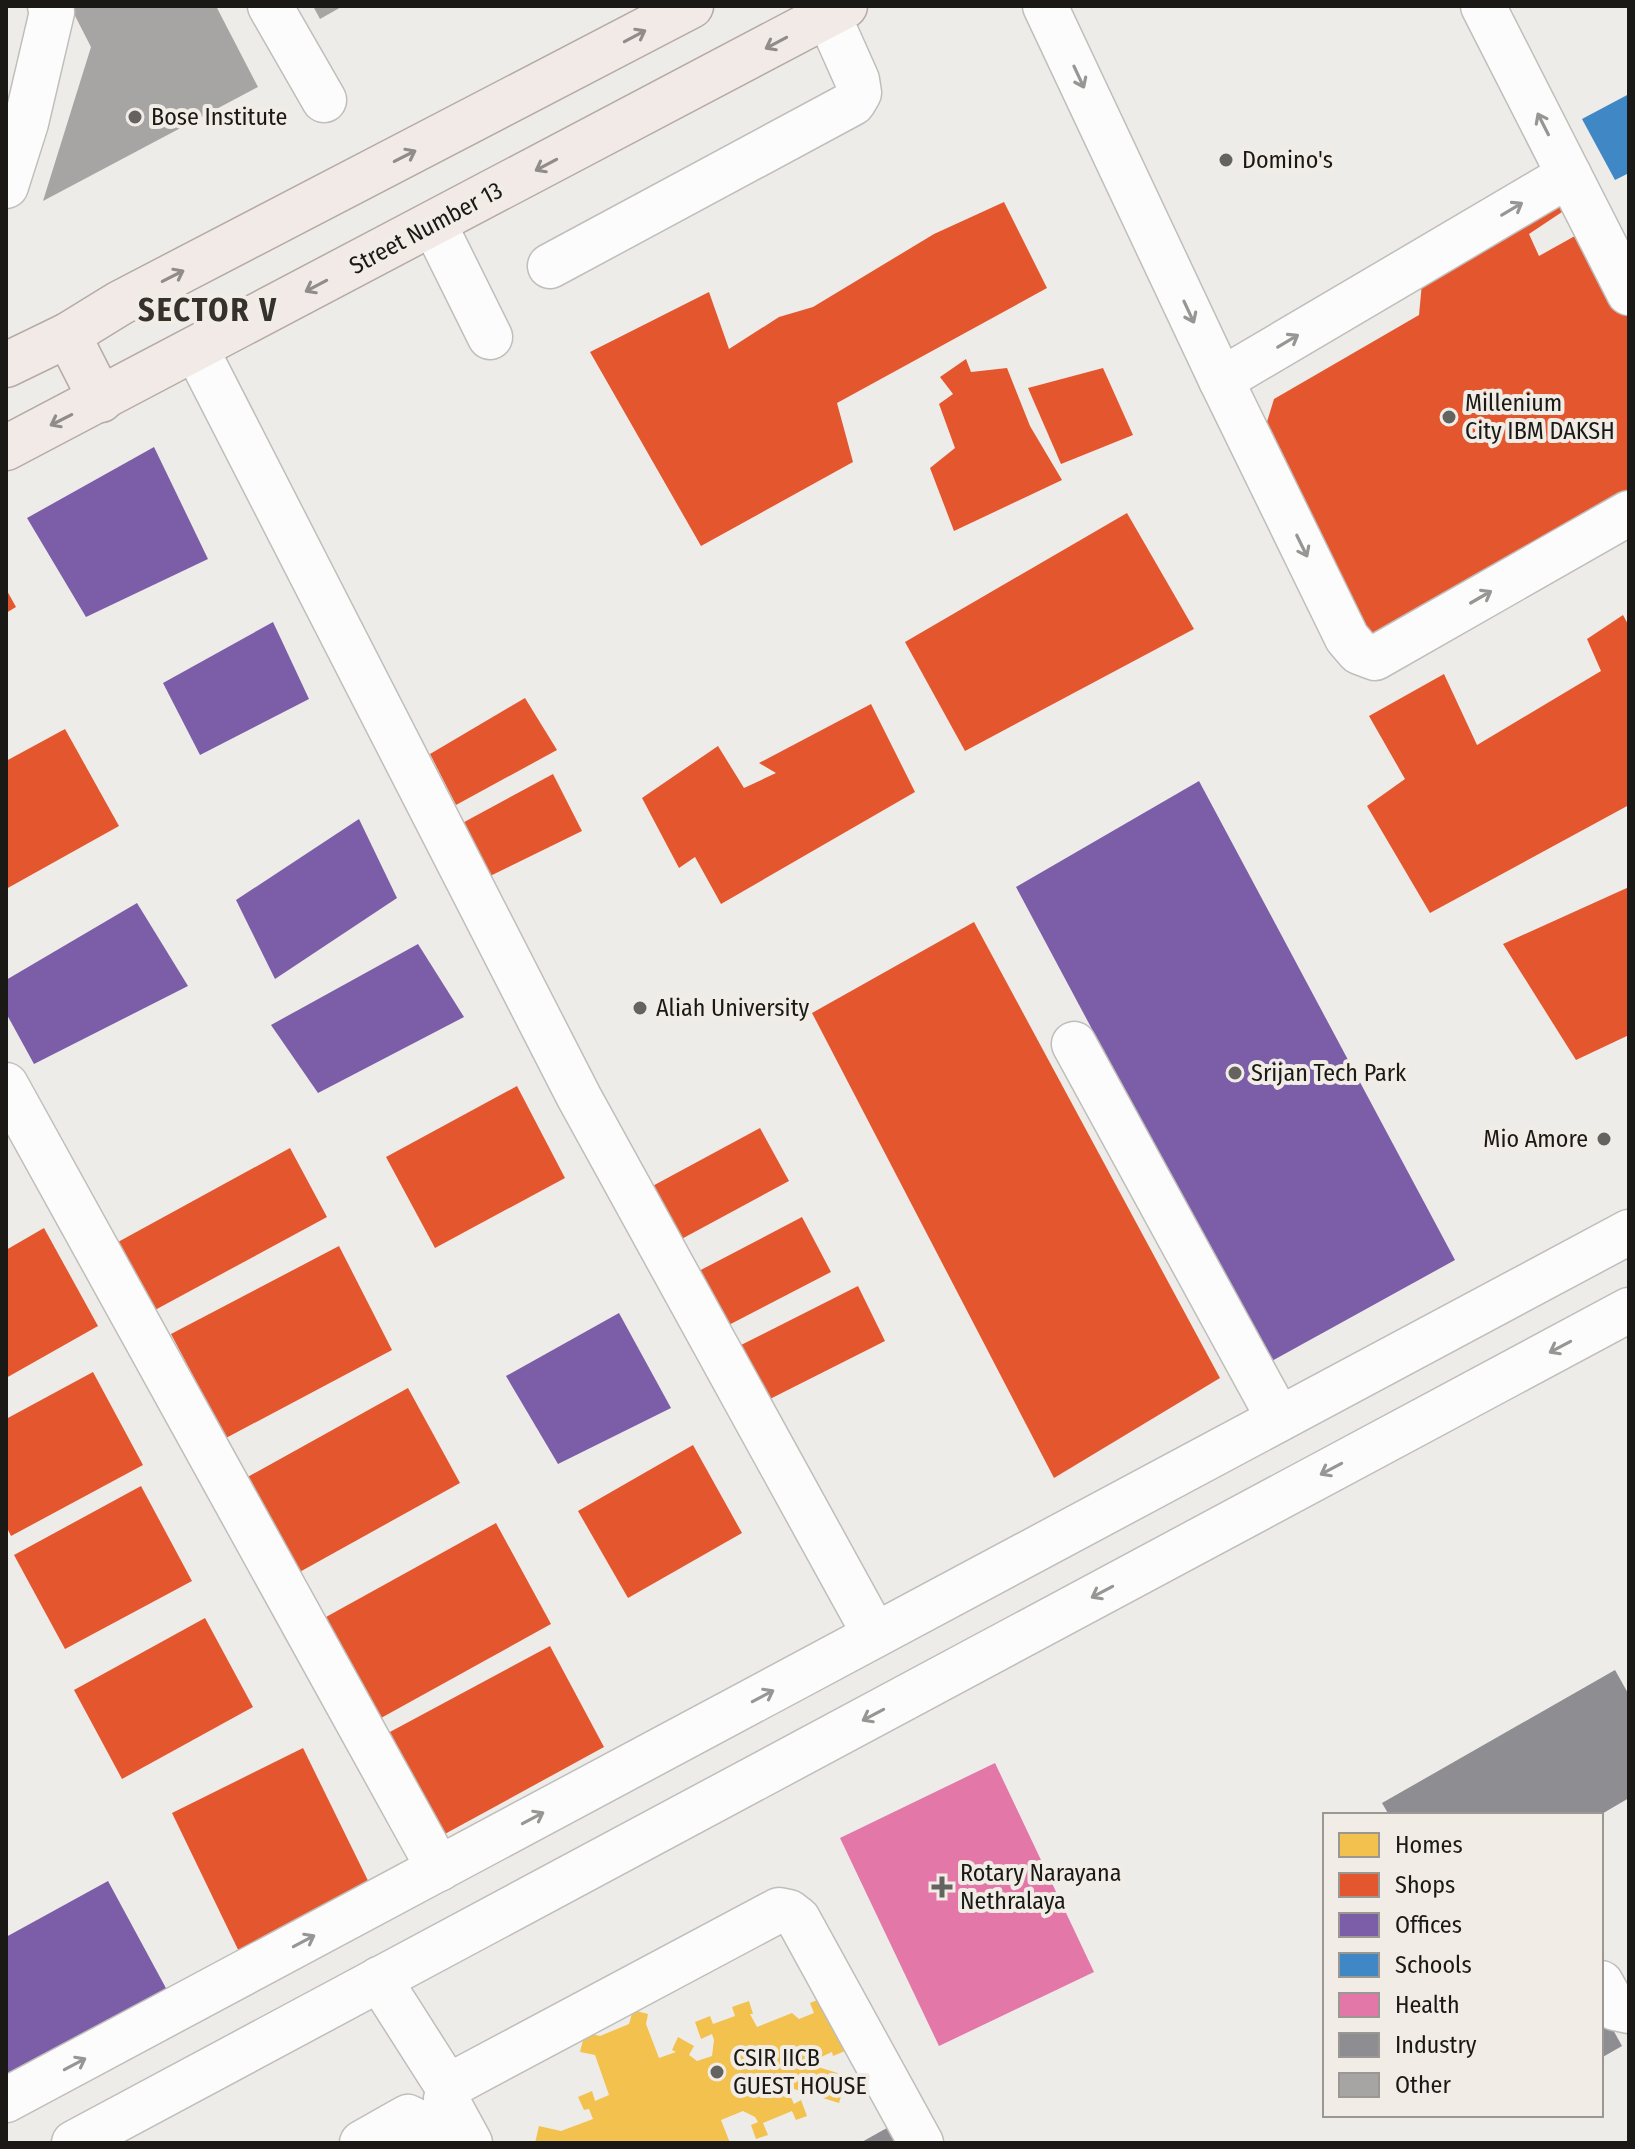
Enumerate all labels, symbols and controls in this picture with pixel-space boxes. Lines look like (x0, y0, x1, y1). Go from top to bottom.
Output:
one-way arrow (623, 27, 646, 43)
one-way arrow (764, 35, 788, 51)
one-way arrow (1072, 64, 1087, 88)
place label: Bose Institute (151, 103, 287, 131)
marker: Bose Institute (126, 108, 144, 126)
one-way arrow (1535, 112, 1550, 136)
place label: Domino's (1242, 146, 1333, 174)
one-way arrow (392, 148, 416, 164)
marker: Domino's (1217, 151, 1235, 169)
one-way arrow (535, 157, 559, 173)
street label: Street Number 13 (345, 176, 507, 280)
one-way arrow (1500, 201, 1523, 217)
one-way arrow (161, 267, 185, 283)
one-way arrow (305, 279, 329, 295)
district label: SECTOR V (138, 291, 278, 329)
one-way arrow (1182, 300, 1197, 324)
one-way arrow (1276, 333, 1299, 349)
place label: Millenium City IBM DAKSH (1465, 389, 1615, 445)
marker: Millenium City IBM DAKSH (1440, 408, 1458, 426)
one-way arrow (50, 412, 74, 428)
one-way arrow (1294, 534, 1310, 558)
one-way arrow (1469, 589, 1492, 605)
place label: Aliah University (656, 994, 809, 1022)
marker: Aliah University (631, 999, 649, 1017)
place label: Srijan Tech Park (1251, 1059, 1407, 1087)
marker: Srijan Tech Park (1226, 1064, 1244, 1082)
place label: Mio Amore (1483, 1125, 1588, 1153)
marker: Mio Amore (1595, 1130, 1613, 1148)
one-way arrow (1549, 1339, 1573, 1355)
one-way arrow (1320, 1462, 1343, 1478)
one-way arrow (1091, 1585, 1114, 1601)
one-way arrow (750, 1687, 774, 1703)
one-way arrow (861, 1708, 885, 1723)
one-way arrow (521, 1810, 545, 1826)
legend (1323, 1813, 1603, 2117)
text: Homes (1395, 1831, 1463, 1859)
place label: Rotary Narayana Nethralaya (960, 1859, 1121, 1915)
text: Shops (1395, 1871, 1455, 1899)
marker: Rotary Narayana Nethralaya (931, 1876, 953, 1898)
text: Offices (1395, 1911, 1462, 1939)
one-way arrow (292, 1932, 315, 1948)
text: Schools (1395, 1951, 1472, 1979)
text: Health (1395, 1991, 1460, 2019)
text: Industry (1395, 2031, 1477, 2059)
place label: CSIR IICB GUEST HOUSE (733, 2044, 867, 2100)
one-way arrow (62, 2055, 86, 2071)
marker: CSIR IICB GUEST HOUSE (708, 2063, 726, 2081)
text: Other (1395, 2071, 1451, 2099)

